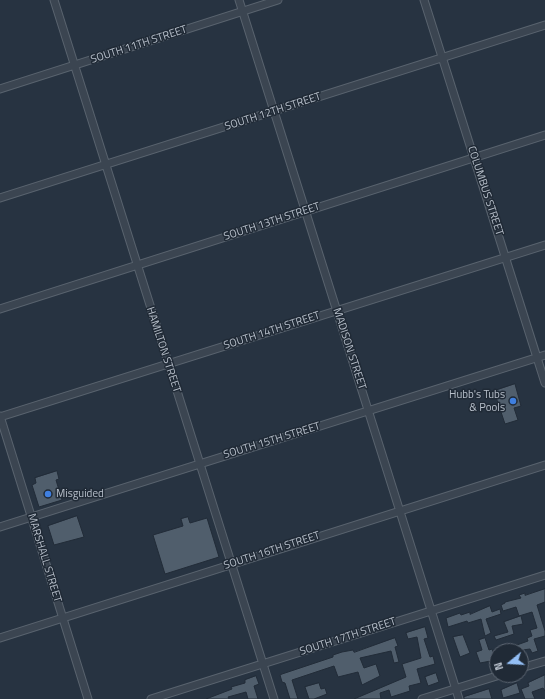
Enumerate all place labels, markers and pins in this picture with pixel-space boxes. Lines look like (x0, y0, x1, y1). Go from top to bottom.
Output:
place label: Hubb's Tubs & Pools (449, 388, 505, 414)
marker: Hubb's Tubs & Pools (508, 396, 518, 406)
place label: Misguided (56, 487, 104, 501)
marker: Misguided (43, 489, 53, 499)

